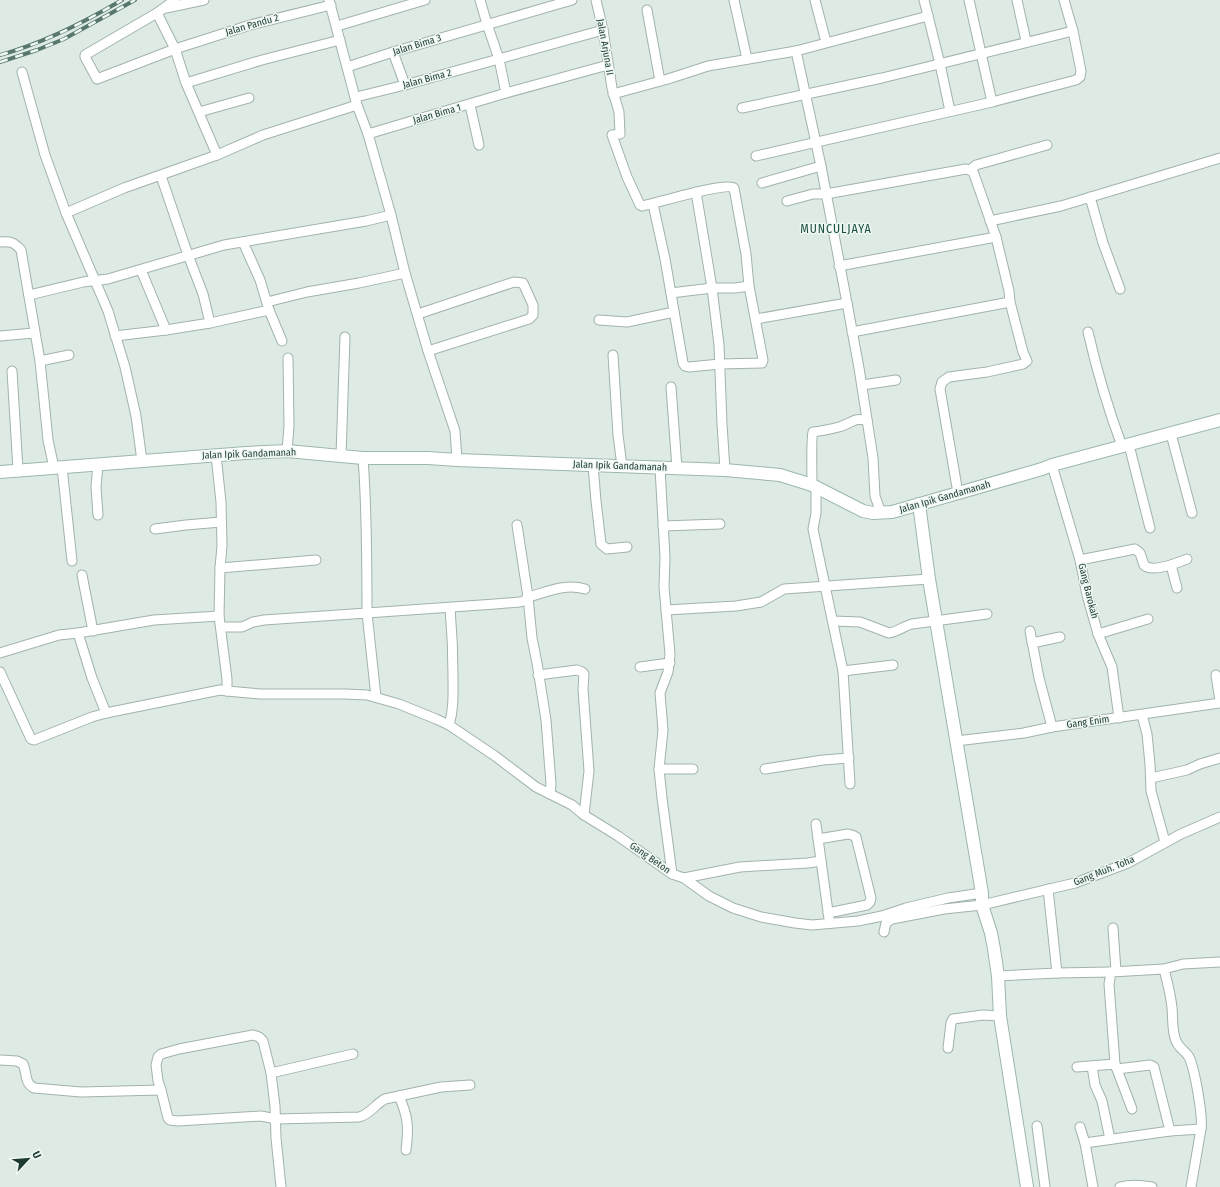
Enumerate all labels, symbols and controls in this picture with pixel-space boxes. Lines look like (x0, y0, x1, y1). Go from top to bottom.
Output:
street label: Jalan Pandu 2 (224, 12, 281, 38)
street label: Jalan Arjuna II (594, 18, 616, 76)
street label: Jalan Bima 3 (391, 32, 443, 58)
street label: Jalan Bima 2 (401, 67, 453, 91)
street label: Jalan Bima 1 (412, 101, 462, 127)
district label: MUNCULJAYA (800, 222, 872, 236)
street label: Jalan Ipik Gandamanah (202, 446, 296, 462)
street label: Jalan Ipik Gandamanah (573, 458, 667, 474)
street label: Jalan Ipik Gandamanah (898, 478, 992, 516)
street label: Gang Barokah (1075, 562, 1101, 620)
street label: Gang Enim (1066, 713, 1110, 731)
street label: Gang Beton (627, 840, 673, 876)
street label: Gang Muh. Toha (1072, 853, 1136, 889)
north arrow (8, 1139, 48, 1179)
text: U (29, 1149, 44, 1161)

